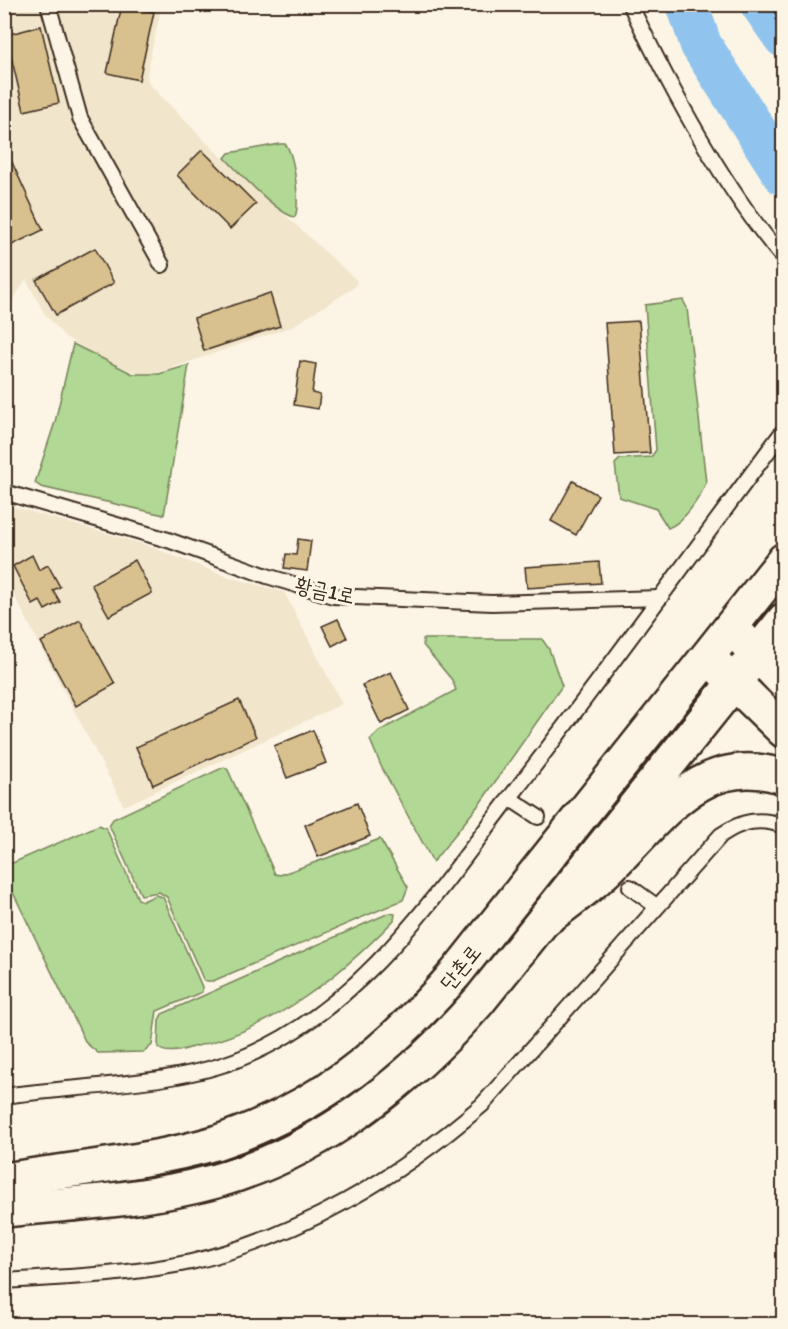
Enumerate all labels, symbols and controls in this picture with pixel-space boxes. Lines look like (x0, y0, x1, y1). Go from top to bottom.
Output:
street label: 황금1로 (293, 571, 357, 609)
street label: 단촌로 (434, 939, 486, 995)

